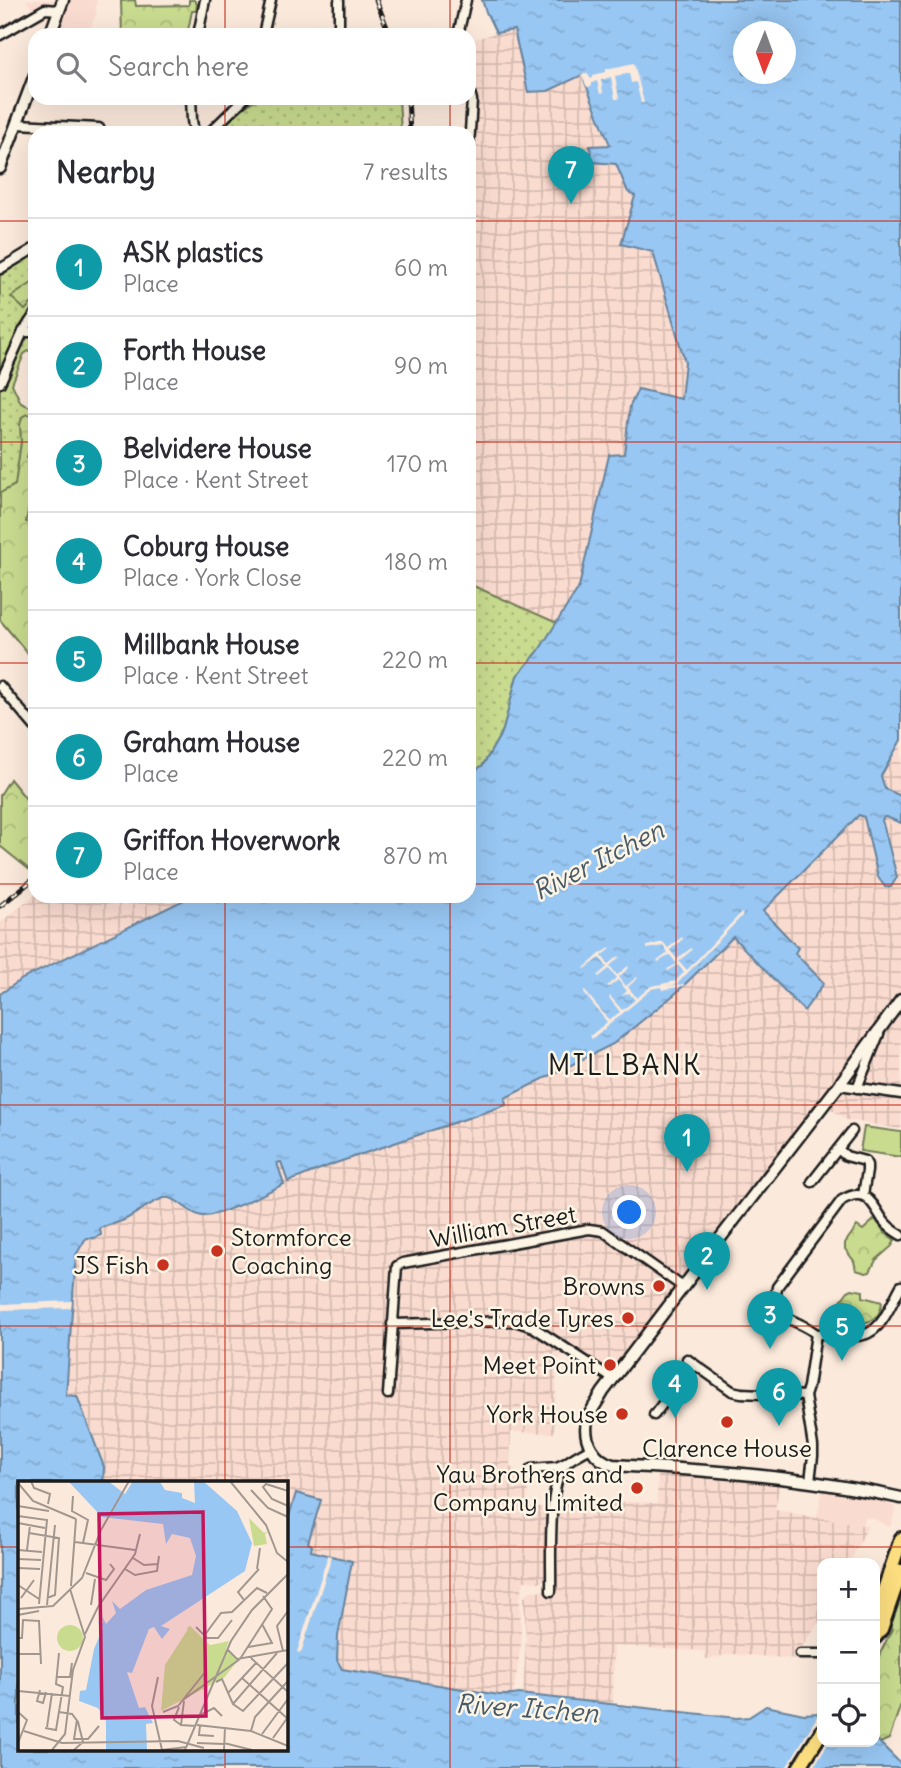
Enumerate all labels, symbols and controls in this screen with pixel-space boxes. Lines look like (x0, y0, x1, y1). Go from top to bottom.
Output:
north arrow (733, 21, 796, 84)
search box (28, 28, 476, 105)
icon: search (52, 48, 90, 86)
text: Search here (108, 50, 249, 83)
pin: 7 (548, 146, 594, 204)
text: Nearby (56, 153, 156, 191)
text: 7 results (363, 157, 448, 186)
text: ASK plastics (123, 236, 263, 269)
text: 1 (74, 253, 84, 282)
text: 60 m (394, 253, 448, 282)
text: Place (123, 269, 179, 298)
text: Forth House (123, 334, 266, 367)
text: 2 (73, 351, 85, 380)
text: 90 m (394, 351, 448, 380)
text: Place (123, 367, 179, 396)
text: Belvidere House (123, 432, 312, 465)
text: 3 (72, 449, 86, 478)
text: 170 m (387, 449, 448, 478)
text: Place · Kent Street (123, 465, 309, 494)
text: Coburg House (123, 530, 289, 563)
text: 4 (72, 547, 86, 576)
text: 180 m (385, 547, 448, 576)
text: Place · York Close (123, 563, 302, 592)
text: Millbank House (123, 628, 299, 661)
text: 5 (72, 645, 86, 674)
text: 220 m (382, 645, 448, 674)
text: Place · Kent Street (123, 661, 309, 690)
text: Graham House (123, 726, 300, 759)
text: 6 (72, 743, 86, 772)
text: 220 m (382, 743, 448, 772)
text: Place (123, 759, 179, 788)
water label: River Itchen (527, 813, 670, 907)
text: Griffon Hoverwork (123, 824, 340, 857)
text: 7 (73, 841, 85, 870)
text: 870 m (383, 841, 448, 870)
text: Place (123, 857, 179, 886)
district label: MILLBANK (548, 1047, 702, 1083)
pin: 1 (664, 1114, 710, 1172)
your location (612, 1195, 646, 1229)
street label: William Street (428, 1198, 578, 1254)
place label: Stormforce Coaching (231, 1222, 352, 1280)
pin: 2 (684, 1232, 730, 1290)
marker: Stormforce Coaching (209, 1243, 225, 1259)
place label: JS Fish (74, 1250, 149, 1280)
marker: JS Fish (155, 1257, 171, 1273)
place label: Browns (563, 1271, 645, 1301)
marker: Browns (651, 1278, 667, 1294)
pin: 3 (747, 1291, 793, 1349)
place label: Lee's Trade Tyres (430, 1303, 614, 1333)
pin: 5 (819, 1303, 865, 1361)
marker: Lee's Trade Tyres (620, 1310, 636, 1326)
place label: Meet Point (482, 1350, 596, 1380)
marker: Meet Point (602, 1357, 618, 1373)
pin: 4 (652, 1360, 698, 1418)
pin: 6 (756, 1368, 802, 1426)
place label: York House (486, 1399, 608, 1429)
marker: York House (614, 1406, 630, 1422)
marker: Clarence House (719, 1414, 735, 1430)
place label: Clarence House (642, 1433, 812, 1463)
place label: Yau Brothers and Company Limited (433, 1459, 623, 1517)
marker: Yau Brothers and Company Limited (629, 1480, 645, 1496)
inset map (18, 1481, 287, 1750)
map controls (817, 1558, 880, 1747)
button: + (817, 1558, 880, 1621)
button: − (817, 1621, 880, 1684)
button: locate (817, 1684, 880, 1747)
water label: River Itchen (455, 1687, 600, 1729)

